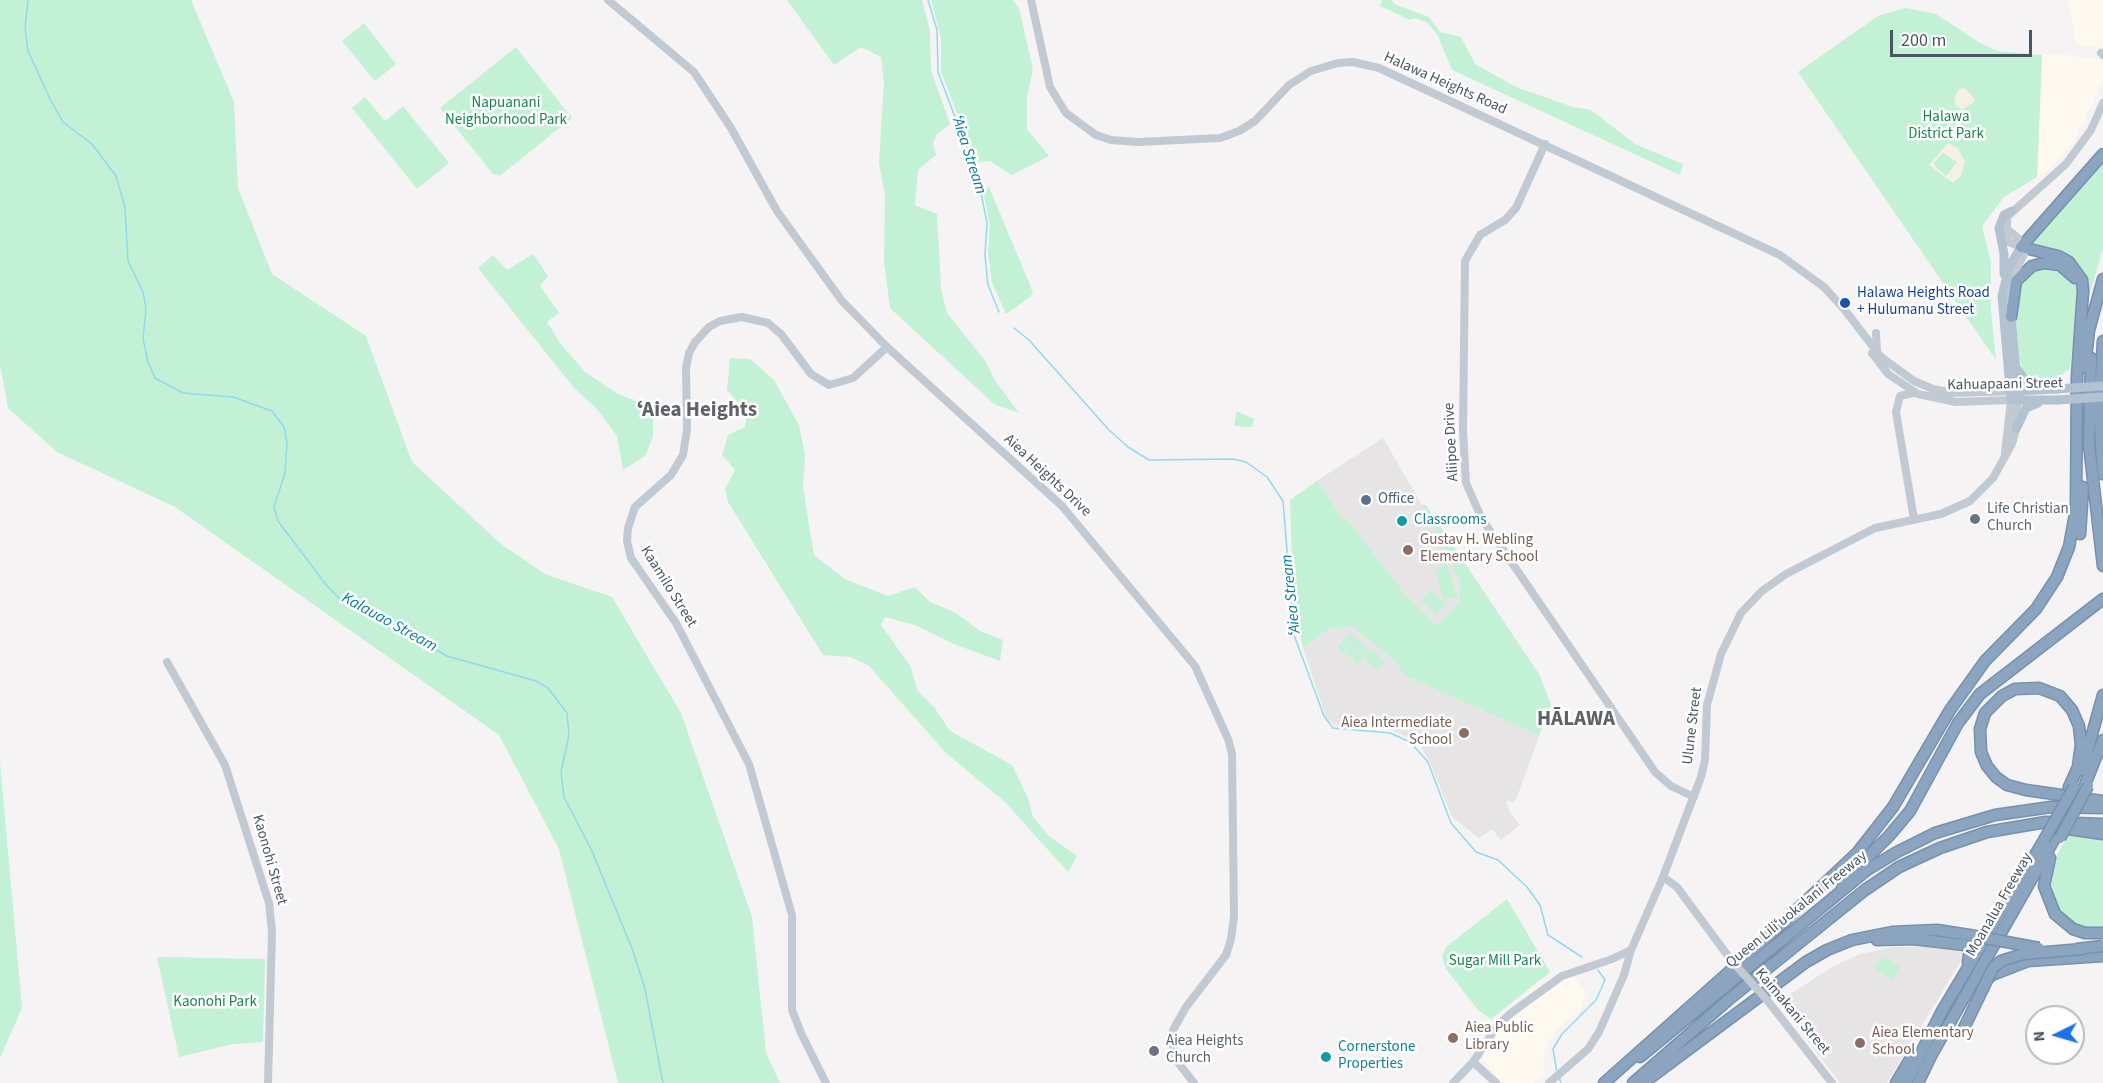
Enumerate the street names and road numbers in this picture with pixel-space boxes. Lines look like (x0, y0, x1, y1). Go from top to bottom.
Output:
street label: Halawa Heights Road (1381, 49, 1509, 119)
street label: Kahuapaani Street (1947, 375, 2063, 395)
street label: Aliipoe Drive (1441, 402, 1463, 482)
street label: Aiea Heights Drive (1000, 431, 1094, 521)
street label: Kaamilo Street (636, 543, 700, 631)
street label: Ulune Street (1679, 686, 1707, 766)
street label: Kaonohi Street (248, 813, 290, 907)
street label: Queen Liliʻuokalani Freeway (1723, 848, 1871, 972)
street label: Moanalua Freeway (1963, 850, 2037, 960)
street label: Kaimakani Street (1751, 965, 1833, 1059)

